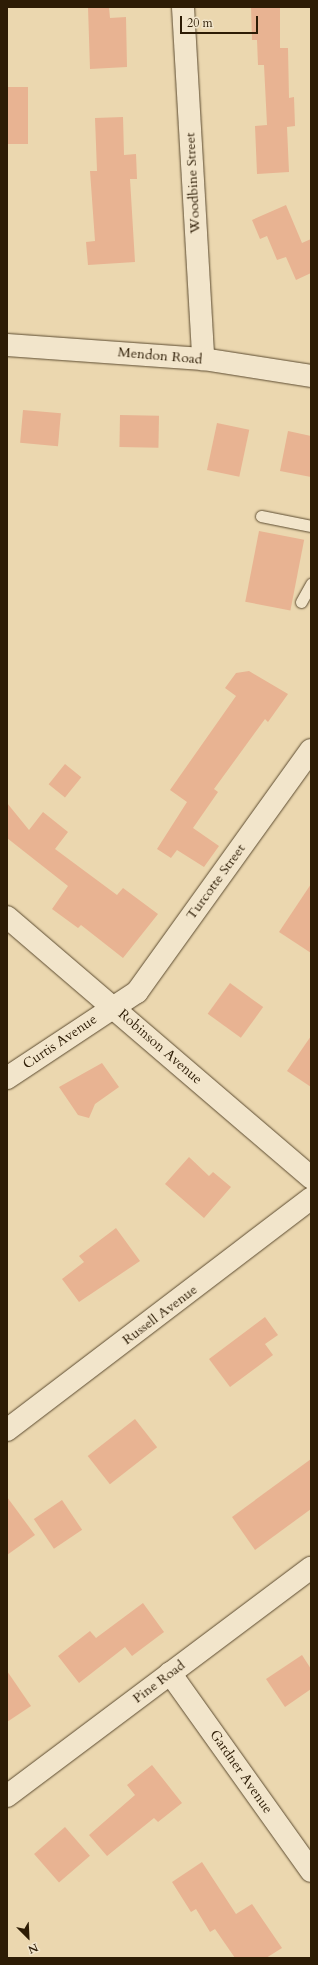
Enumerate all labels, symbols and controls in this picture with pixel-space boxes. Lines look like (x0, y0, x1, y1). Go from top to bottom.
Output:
scale bar (182, 8, 260, 34)
text: 20 m (187, 15, 213, 31)
street label: Woodbine Street (182, 132, 204, 234)
street label: Mendon Road (117, 344, 203, 368)
street label: Turcotte Street (183, 841, 249, 923)
street label: Robinson Avenue (114, 1006, 206, 1088)
street label: Curtis Avenue (20, 1011, 100, 1073)
street label: Russell Avenue (119, 1281, 201, 1349)
street label: Pine Road (130, 1657, 188, 1707)
street label: Gardner Avenue (206, 1727, 276, 1817)
north arrow (8, 1917, 48, 1957)
text: N (26, 1940, 41, 1957)

